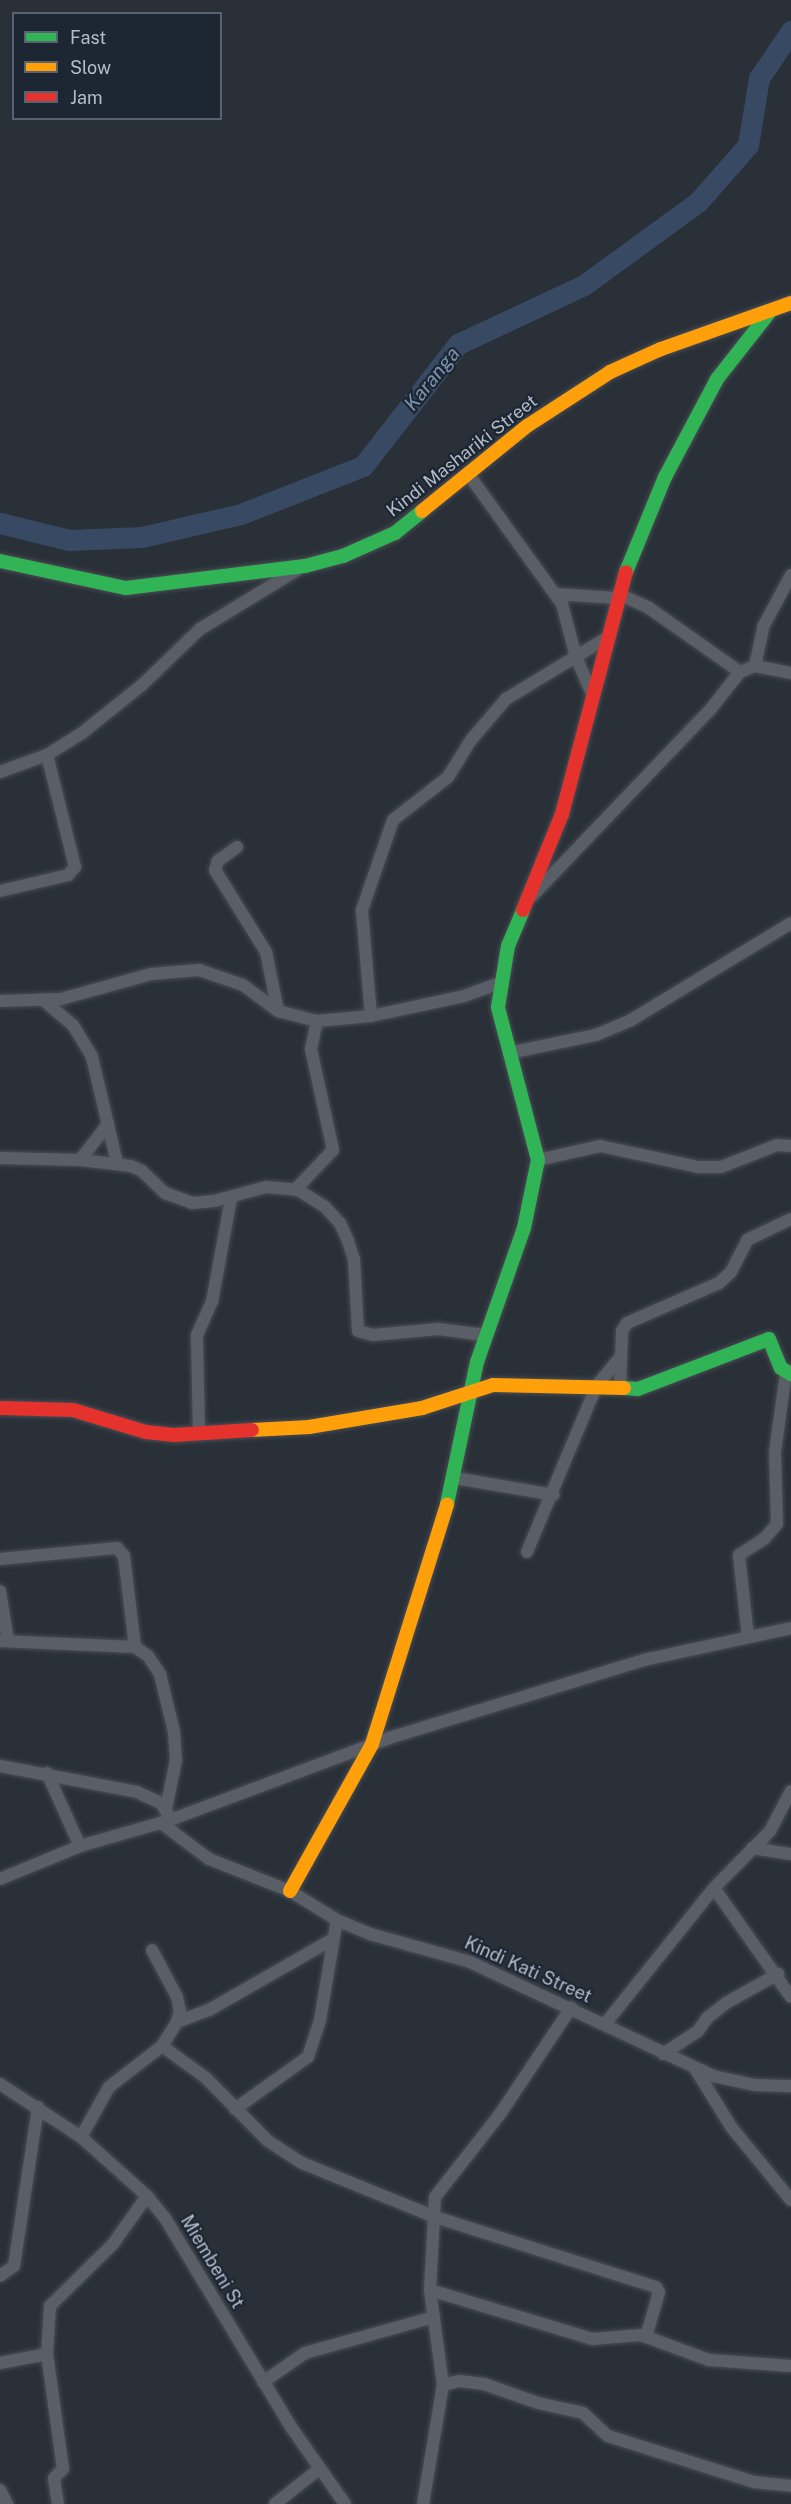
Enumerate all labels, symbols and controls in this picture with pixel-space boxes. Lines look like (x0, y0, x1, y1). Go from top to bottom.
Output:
legend (12, 12, 222, 120)
text: Fast (70, 27, 106, 48)
text: Slow (70, 57, 111, 78)
text: Jam (70, 87, 103, 108)
water label: Karanga (399, 342, 465, 416)
street label: Kindi Mashariki Street (382, 390, 542, 522)
street label: Kindi Kati Street (461, 1932, 595, 2008)
street label: Miembeni St (176, 2211, 248, 2313)

